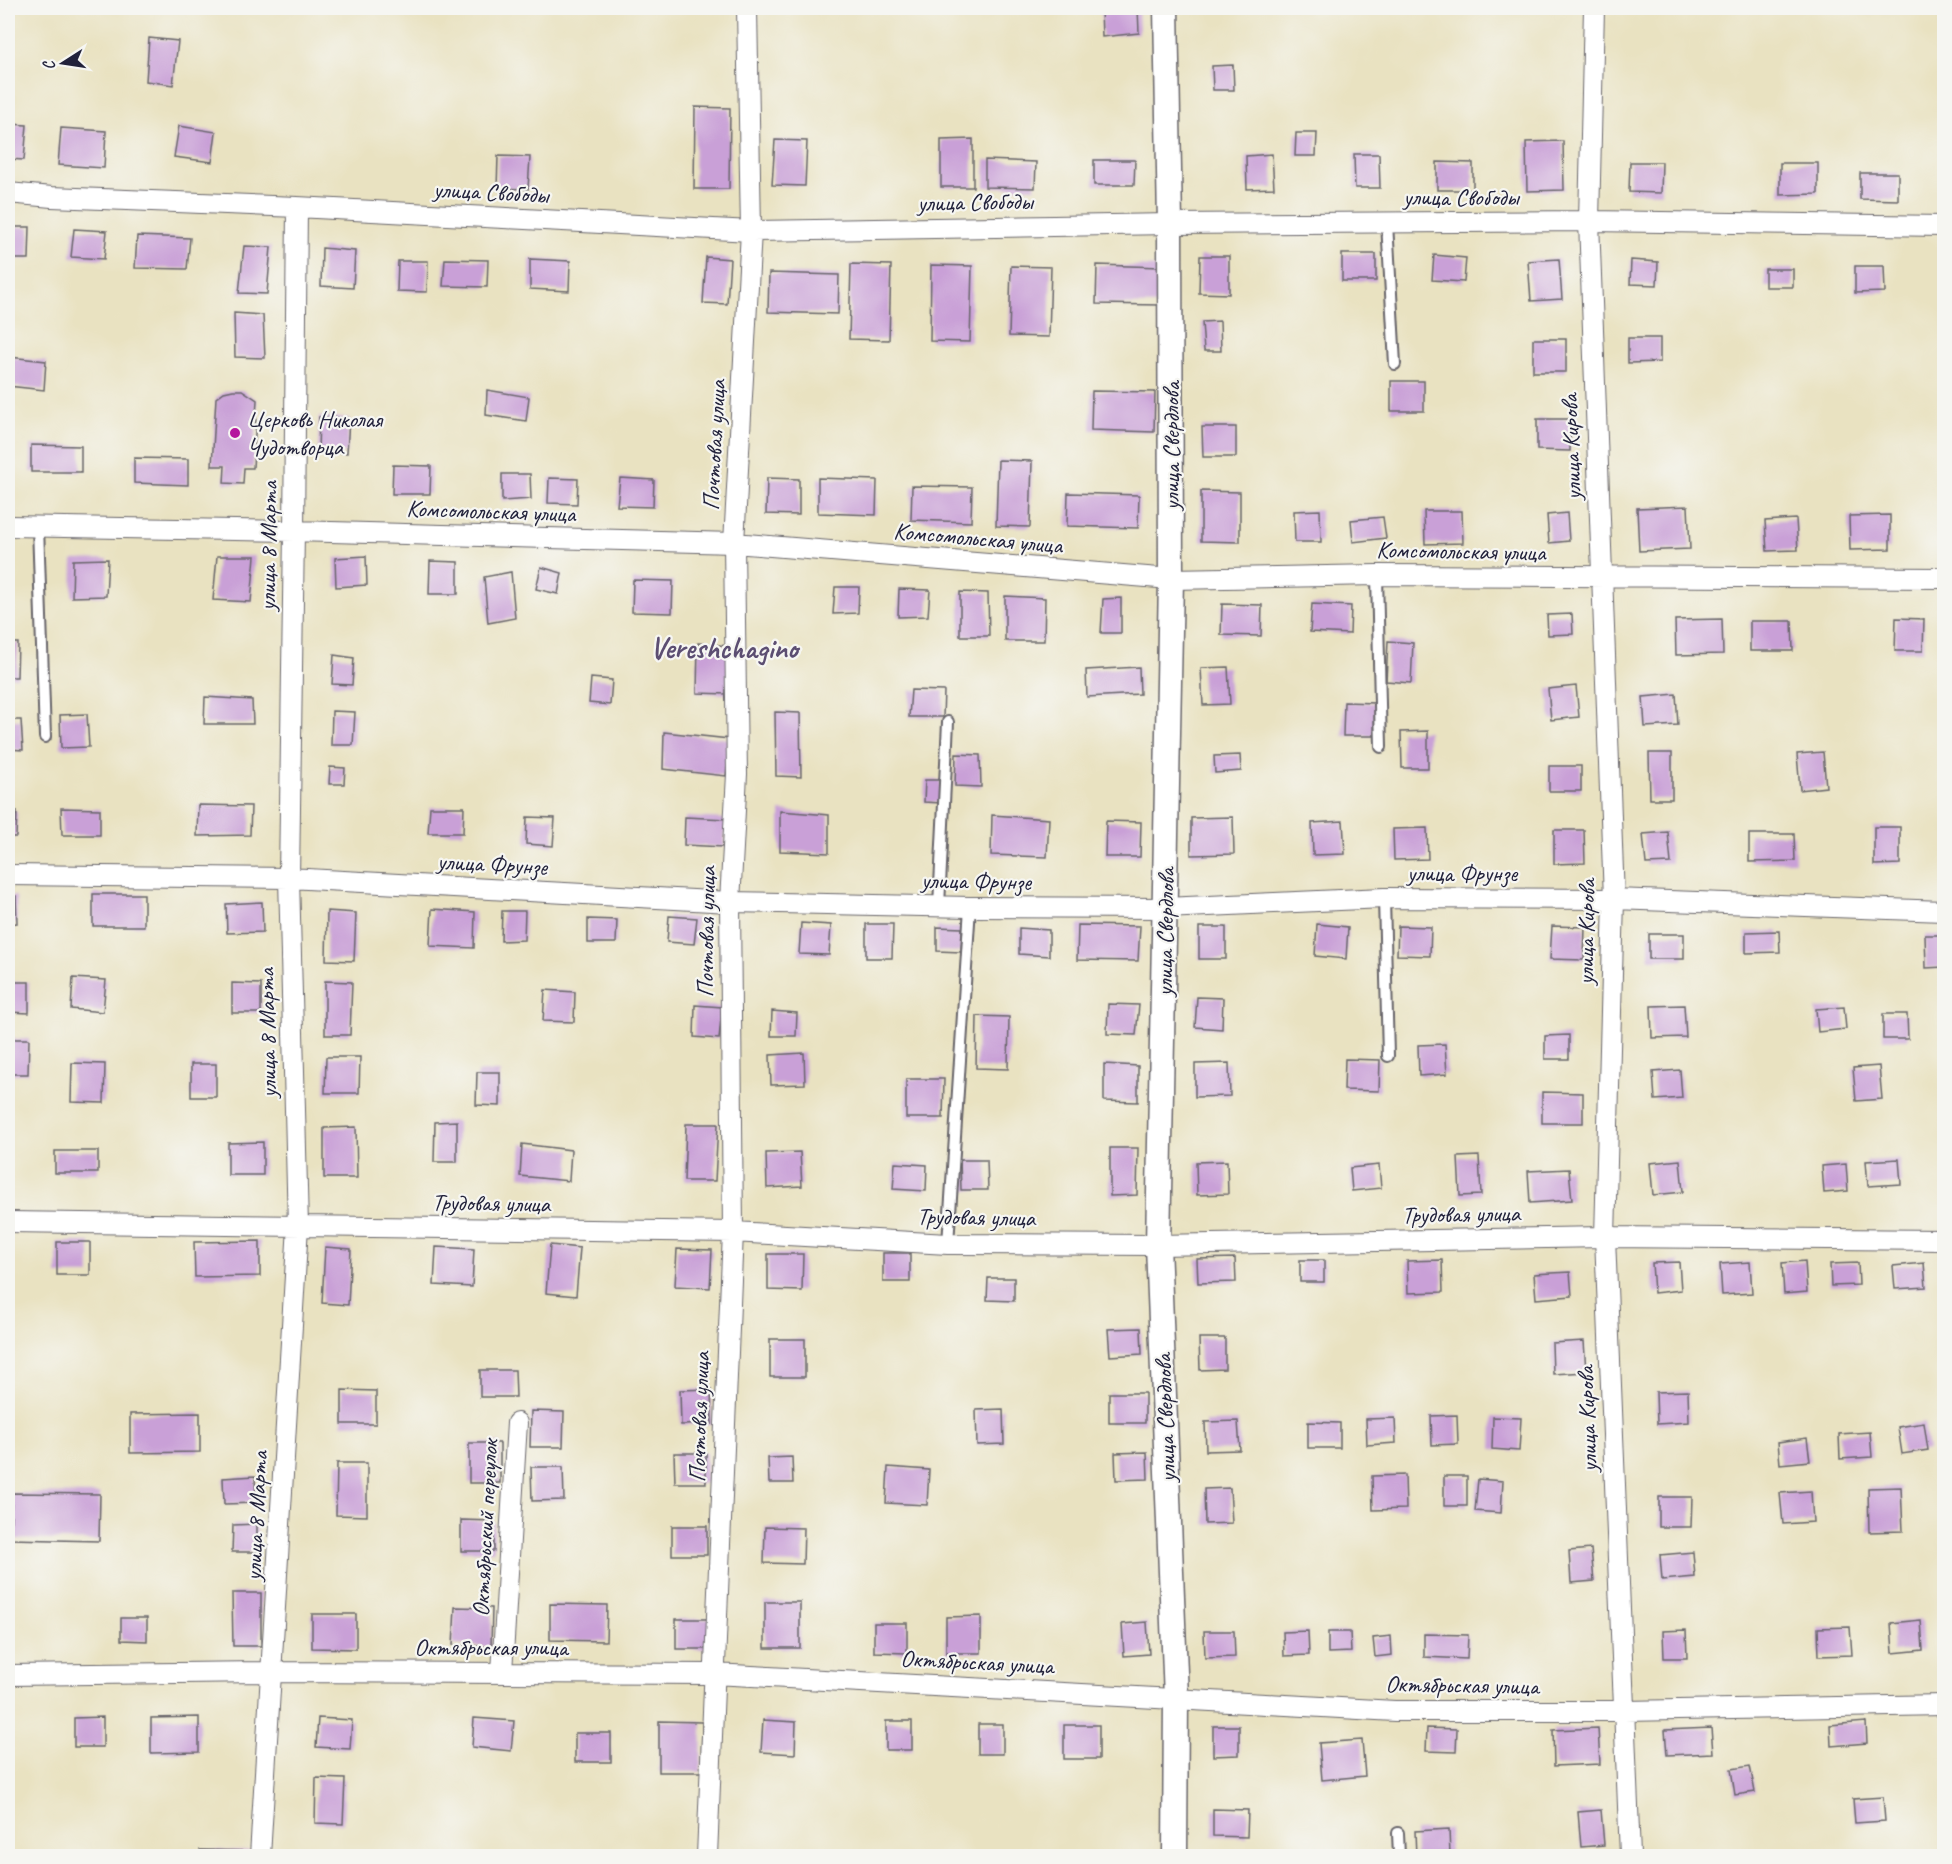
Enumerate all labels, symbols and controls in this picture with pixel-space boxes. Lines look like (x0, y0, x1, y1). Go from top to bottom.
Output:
north arrow (33, 33, 93, 93)
text: С (38, 58, 60, 72)
street label: улица Свободы (431, 174, 552, 210)
street label: улица Свободы (1401, 182, 1521, 212)
street label: улица Свободы (915, 186, 1035, 218)
street label: Почтовая улица (696, 378, 732, 511)
street label: улица Свердлова (1156, 380, 1186, 512)
street label: улица Кирова (1554, 391, 1588, 502)
place label: Церковь Николая Чудотворца (247, 404, 384, 462)
marker: Церковь Николая Чудотворца (228, 426, 242, 440)
street label: улица 8 Марта (252, 480, 284, 613)
street label: Комсомольская улица (406, 493, 577, 529)
street label: Комсомольская улица (892, 516, 1065, 560)
street label: Комсомольская улица (1376, 535, 1547, 567)
district label: Vereshchagino (650, 629, 801, 667)
street label: улица Фрунзе (434, 846, 550, 882)
street label: улица Фрунзе (1405, 858, 1519, 888)
street label: Почтовая улица (690, 865, 722, 998)
street label: улица Фрунзе (919, 865, 1033, 897)
street label: улица Свердлова (1149, 865, 1181, 999)
street label: улица Кирова (1570, 877, 1602, 987)
street label: улица 8 Марта (251, 967, 283, 1100)
street label: Трудовая улица (432, 1187, 552, 1219)
street label: Трудовая улица (1402, 1198, 1522, 1230)
street label: Трудовая улица (917, 1201, 1037, 1233)
street label: Почтовая улица (682, 1350, 716, 1483)
street label: улица Свердлова (1148, 1351, 1182, 1485)
street label: улица Кирова (1570, 1363, 1604, 1474)
street label: Октябрьский переулок (465, 1436, 505, 1617)
street label: улица 8 Марта (238, 1449, 274, 1584)
street label: Октябрьская улица (414, 1632, 570, 1662)
street label: Октябрьская улица (900, 1643, 1057, 1681)
street label: Октябрьская улица (1385, 1669, 1541, 1701)

